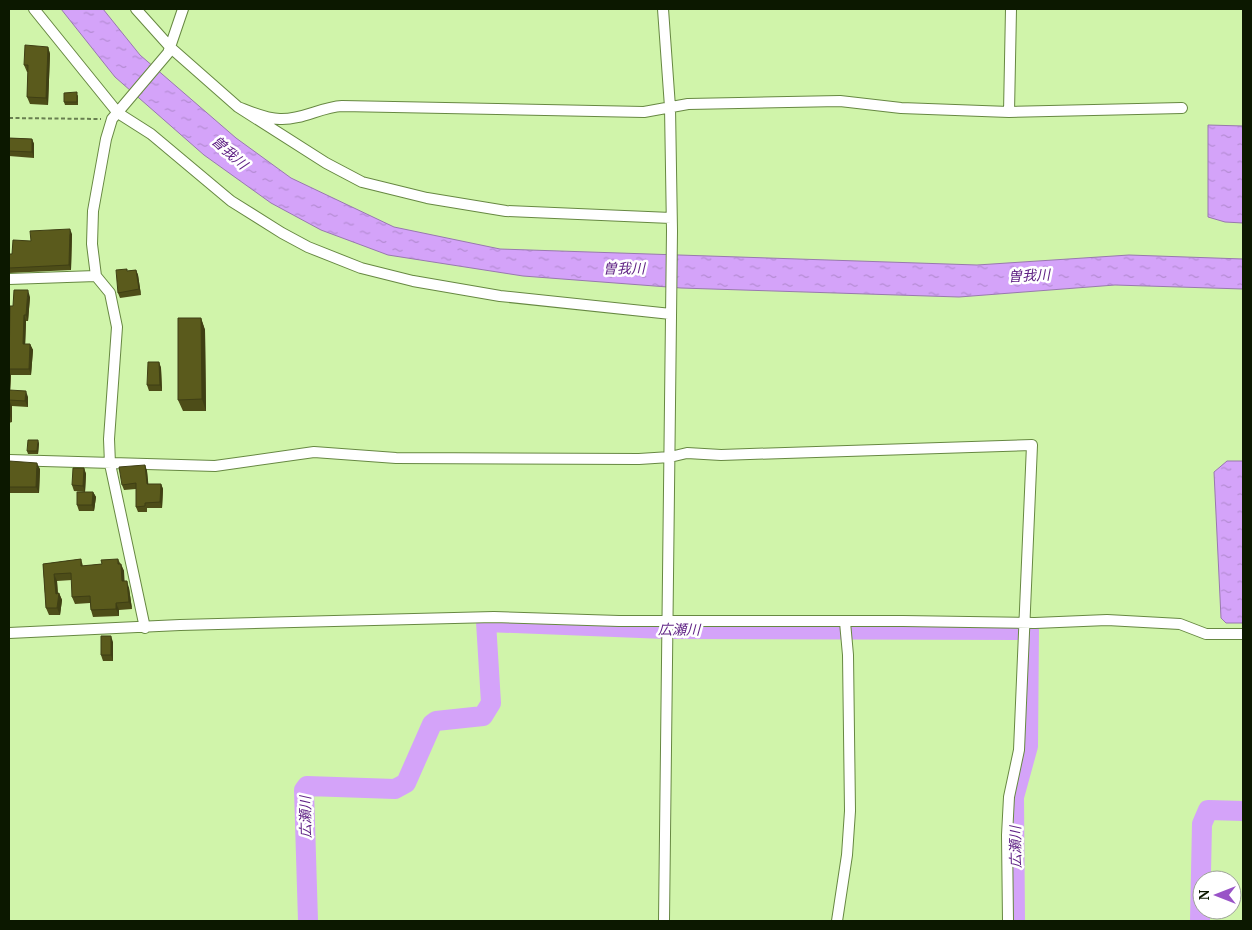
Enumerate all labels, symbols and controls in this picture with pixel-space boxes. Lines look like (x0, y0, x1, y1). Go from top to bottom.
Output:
water label: 曽我川 (208, 131, 253, 174)
water label: 曽我川 (603, 258, 647, 278)
water label: 曽我川 (1008, 264, 1052, 286)
water label: 広瀬川 (658, 619, 702, 639)
water label: 広瀬川 (295, 794, 315, 838)
water label: 広瀬川 (1005, 824, 1025, 868)
north arrow (1192, 870, 1242, 920)
text: N (1194, 889, 1213, 900)

